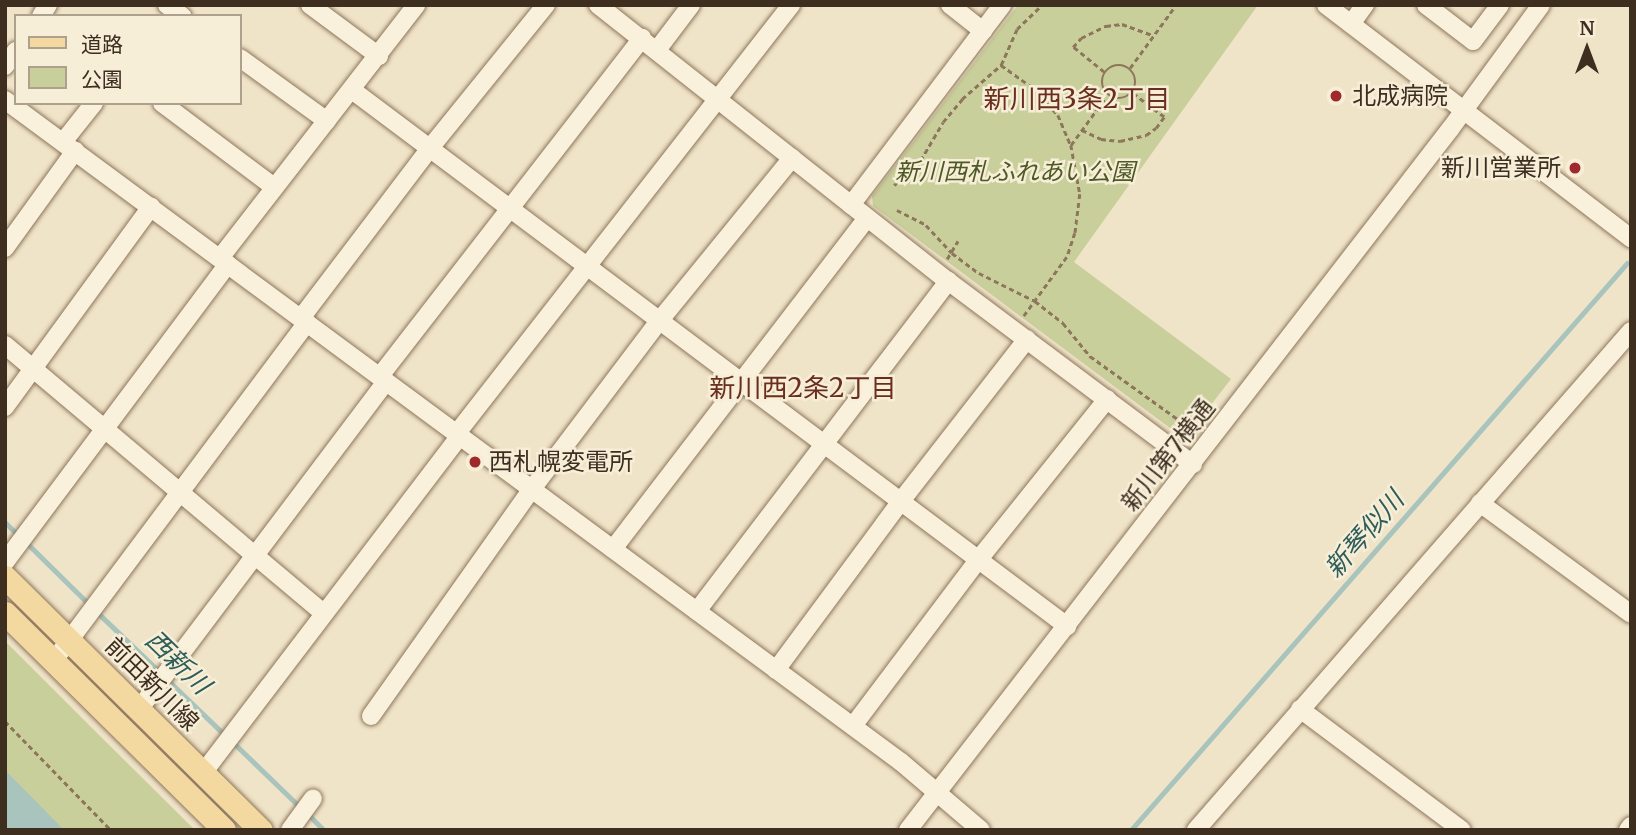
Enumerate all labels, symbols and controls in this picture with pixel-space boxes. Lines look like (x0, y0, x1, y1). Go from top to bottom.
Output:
legend (14, 14, 242, 105)
north arrow (1552, 14, 1622, 84)
text: N (1579, 16, 1595, 40)
text: 道路 (81, 31, 123, 58)
text: 公園 (81, 66, 123, 93)
place label: 北成病院 (1352, 82, 1448, 110)
district label: 新川西3条2丁目 (984, 83, 1170, 115)
marker: 北成病院 (1326, 86, 1346, 106)
place label: 新川営業所 (1441, 154, 1561, 182)
park label: 新川西札ふれあい公園 (895, 158, 1135, 186)
marker: 新川営業所 (1567, 160, 1583, 176)
district label: 新川西2条2丁目 (710, 372, 896, 404)
street label: 新川第7横通 (1116, 393, 1220, 517)
place label: 西札幌変電所 (489, 448, 633, 476)
marker: 西札幌変電所 (467, 454, 483, 470)
water label: 新琴似川 (1318, 485, 1410, 583)
water label: 西新川 (139, 624, 217, 700)
street label: 前田新川線 (99, 631, 205, 737)

